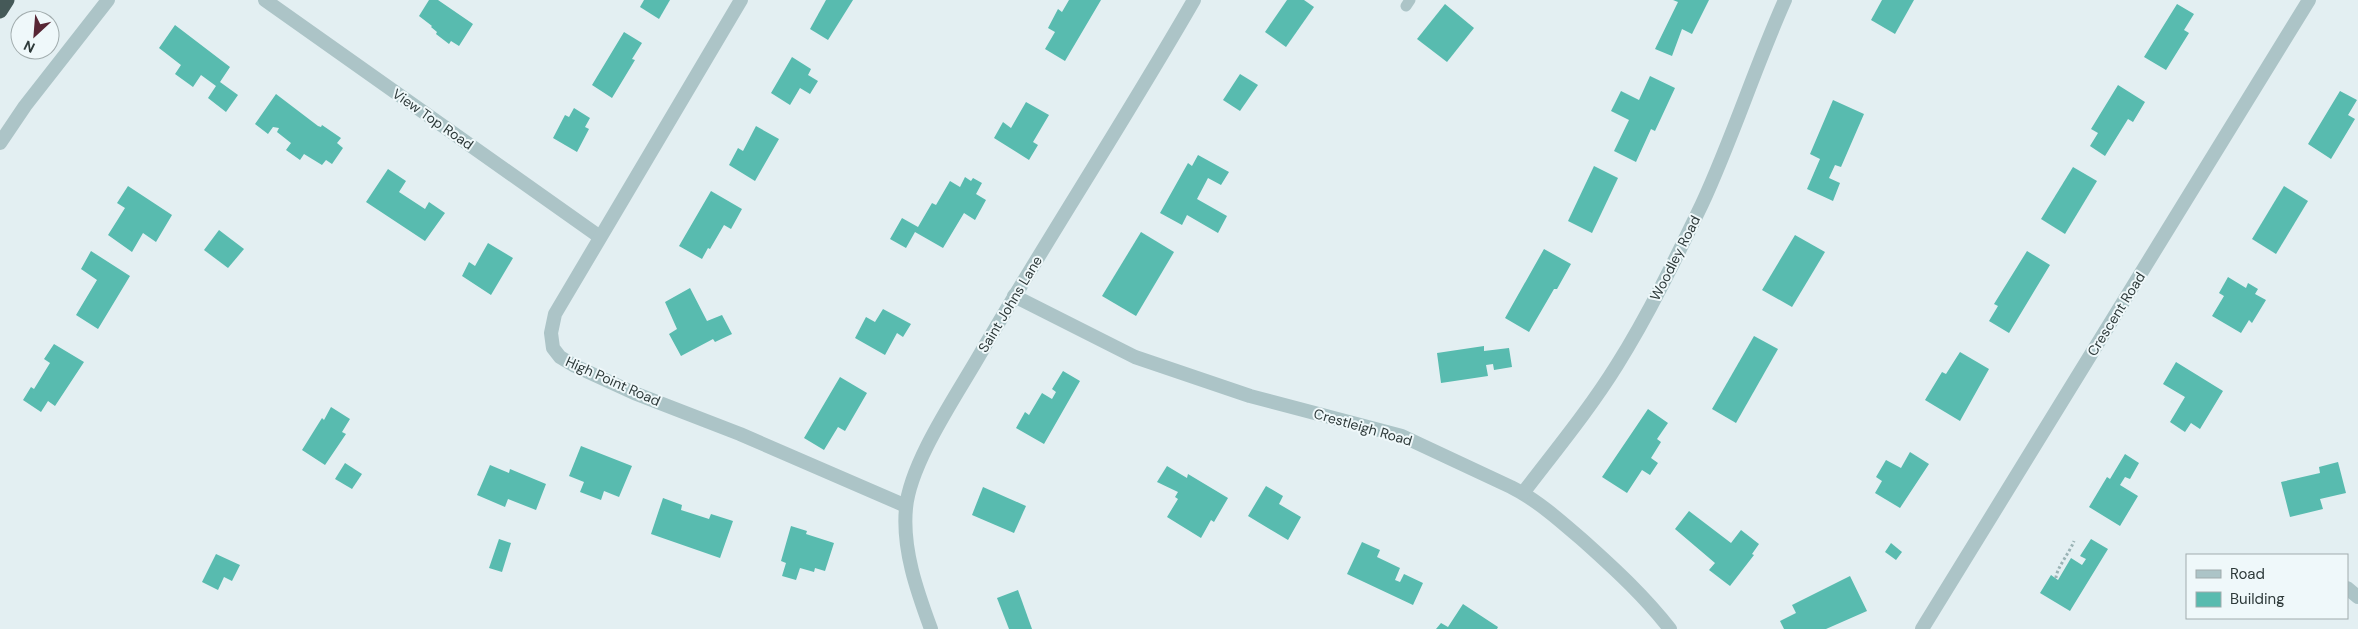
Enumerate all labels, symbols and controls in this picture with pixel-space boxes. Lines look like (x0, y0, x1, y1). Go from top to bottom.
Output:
north arrow (10, 10, 60, 60)
text: N (21, 36, 38, 57)
street label: View Top Road (389, 84, 477, 154)
street label: Woodley Road (1646, 212, 1704, 304)
street label: Saint Johns Lane (974, 252, 1046, 356)
street label: Crescent Road (2083, 269, 2149, 359)
street label: High Point Road (563, 352, 663, 410)
street label: Crestleigh Road (1312, 404, 1414, 450)
legend (2186, 554, 2348, 619)
text: Road (2230, 564, 2265, 584)
text: Building (2230, 589, 2285, 609)

